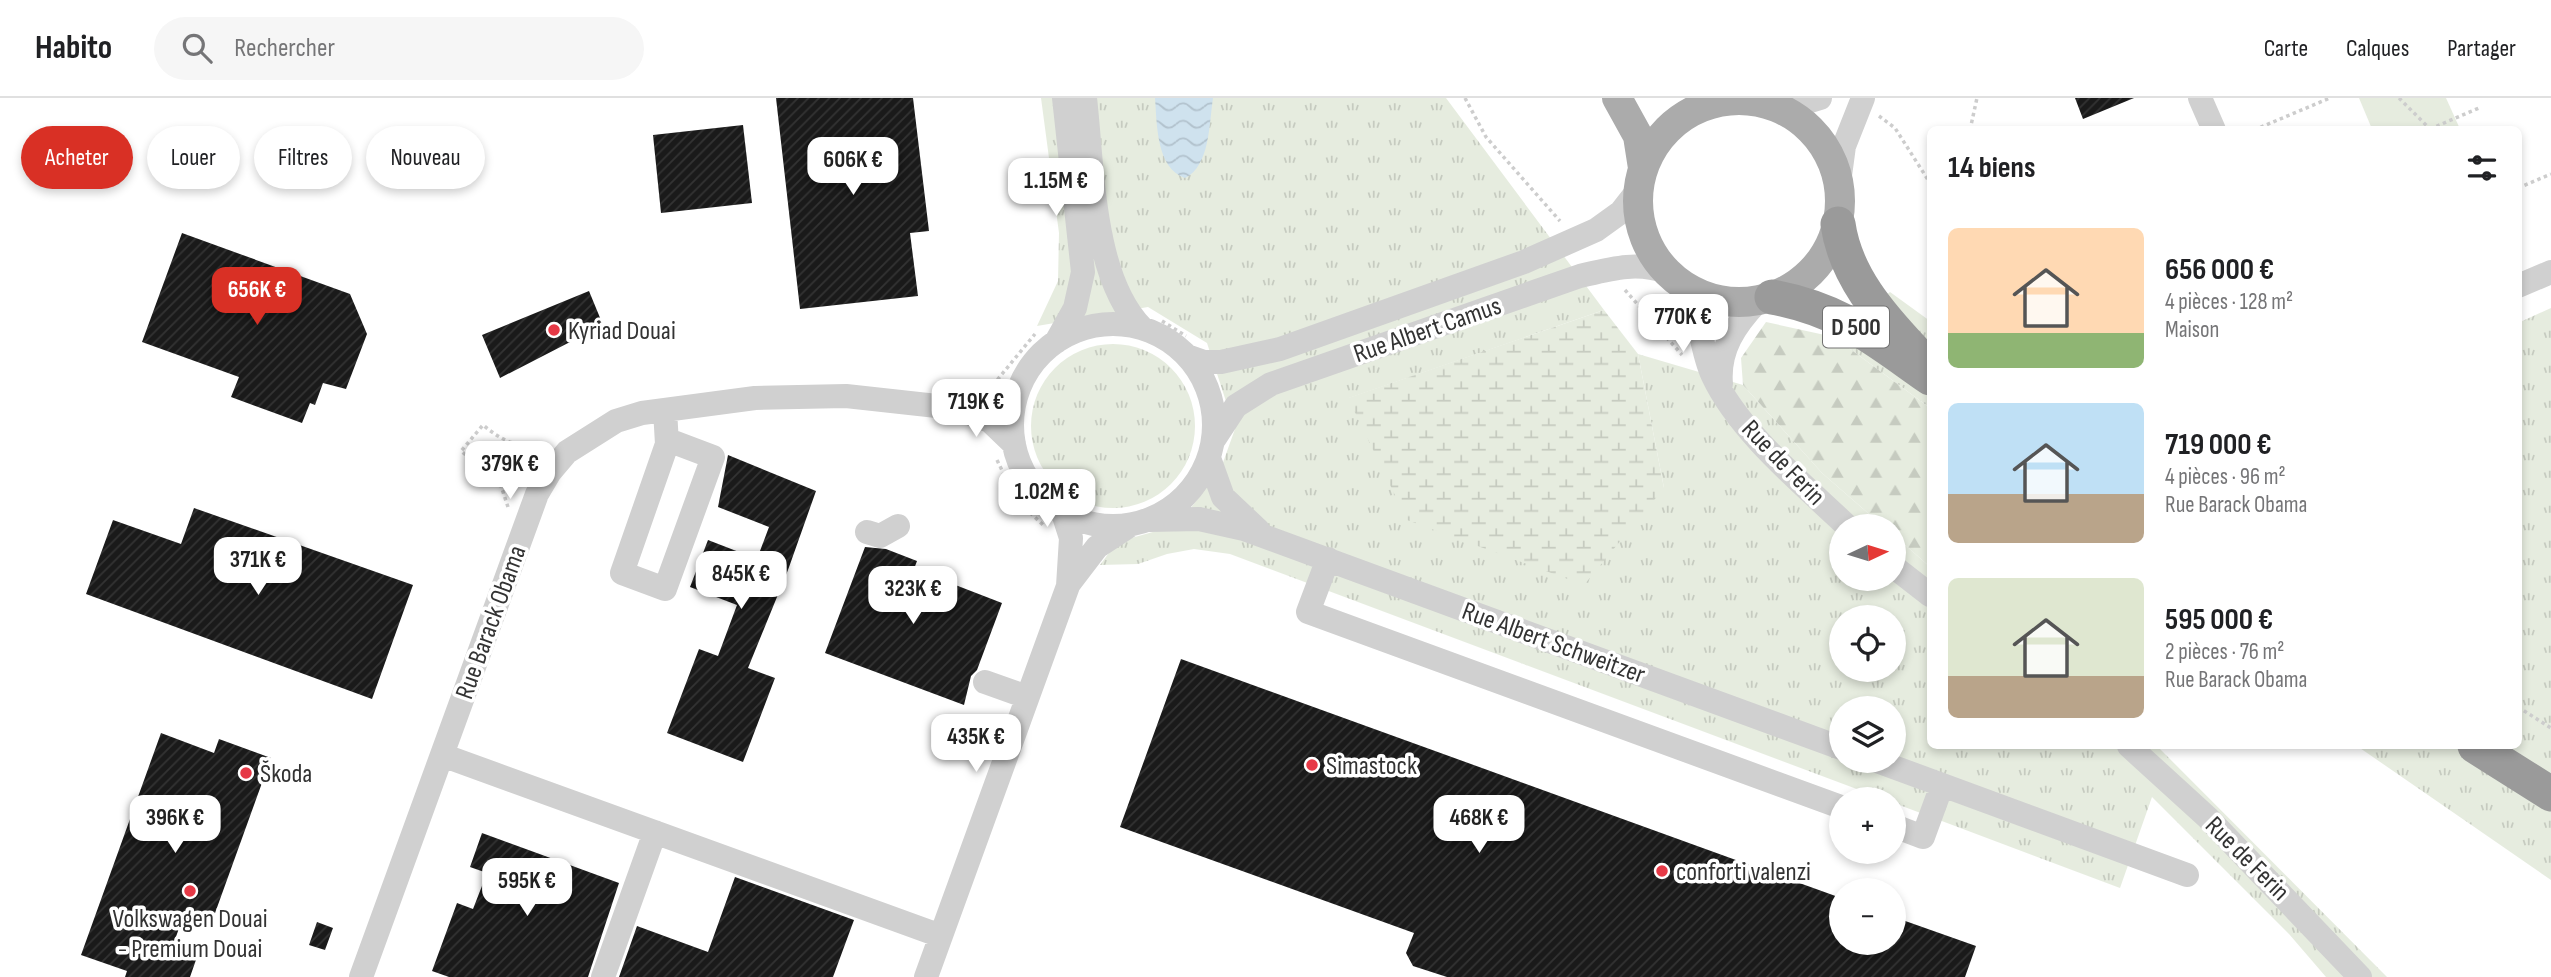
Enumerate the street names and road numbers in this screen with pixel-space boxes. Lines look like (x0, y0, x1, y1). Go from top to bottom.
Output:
street label: Rue Albert Camus (1350, 291, 1505, 370)
road number: D 500 (1823, 307, 1889, 348)
street label: Rue de Ferin (1735, 414, 1831, 512)
street label: Rue Barack Obama (449, 542, 533, 703)
street label: Rue Albert Schweitzer (1458, 596, 1650, 691)
street label: Rue de Ferin (2198, 811, 2295, 908)

